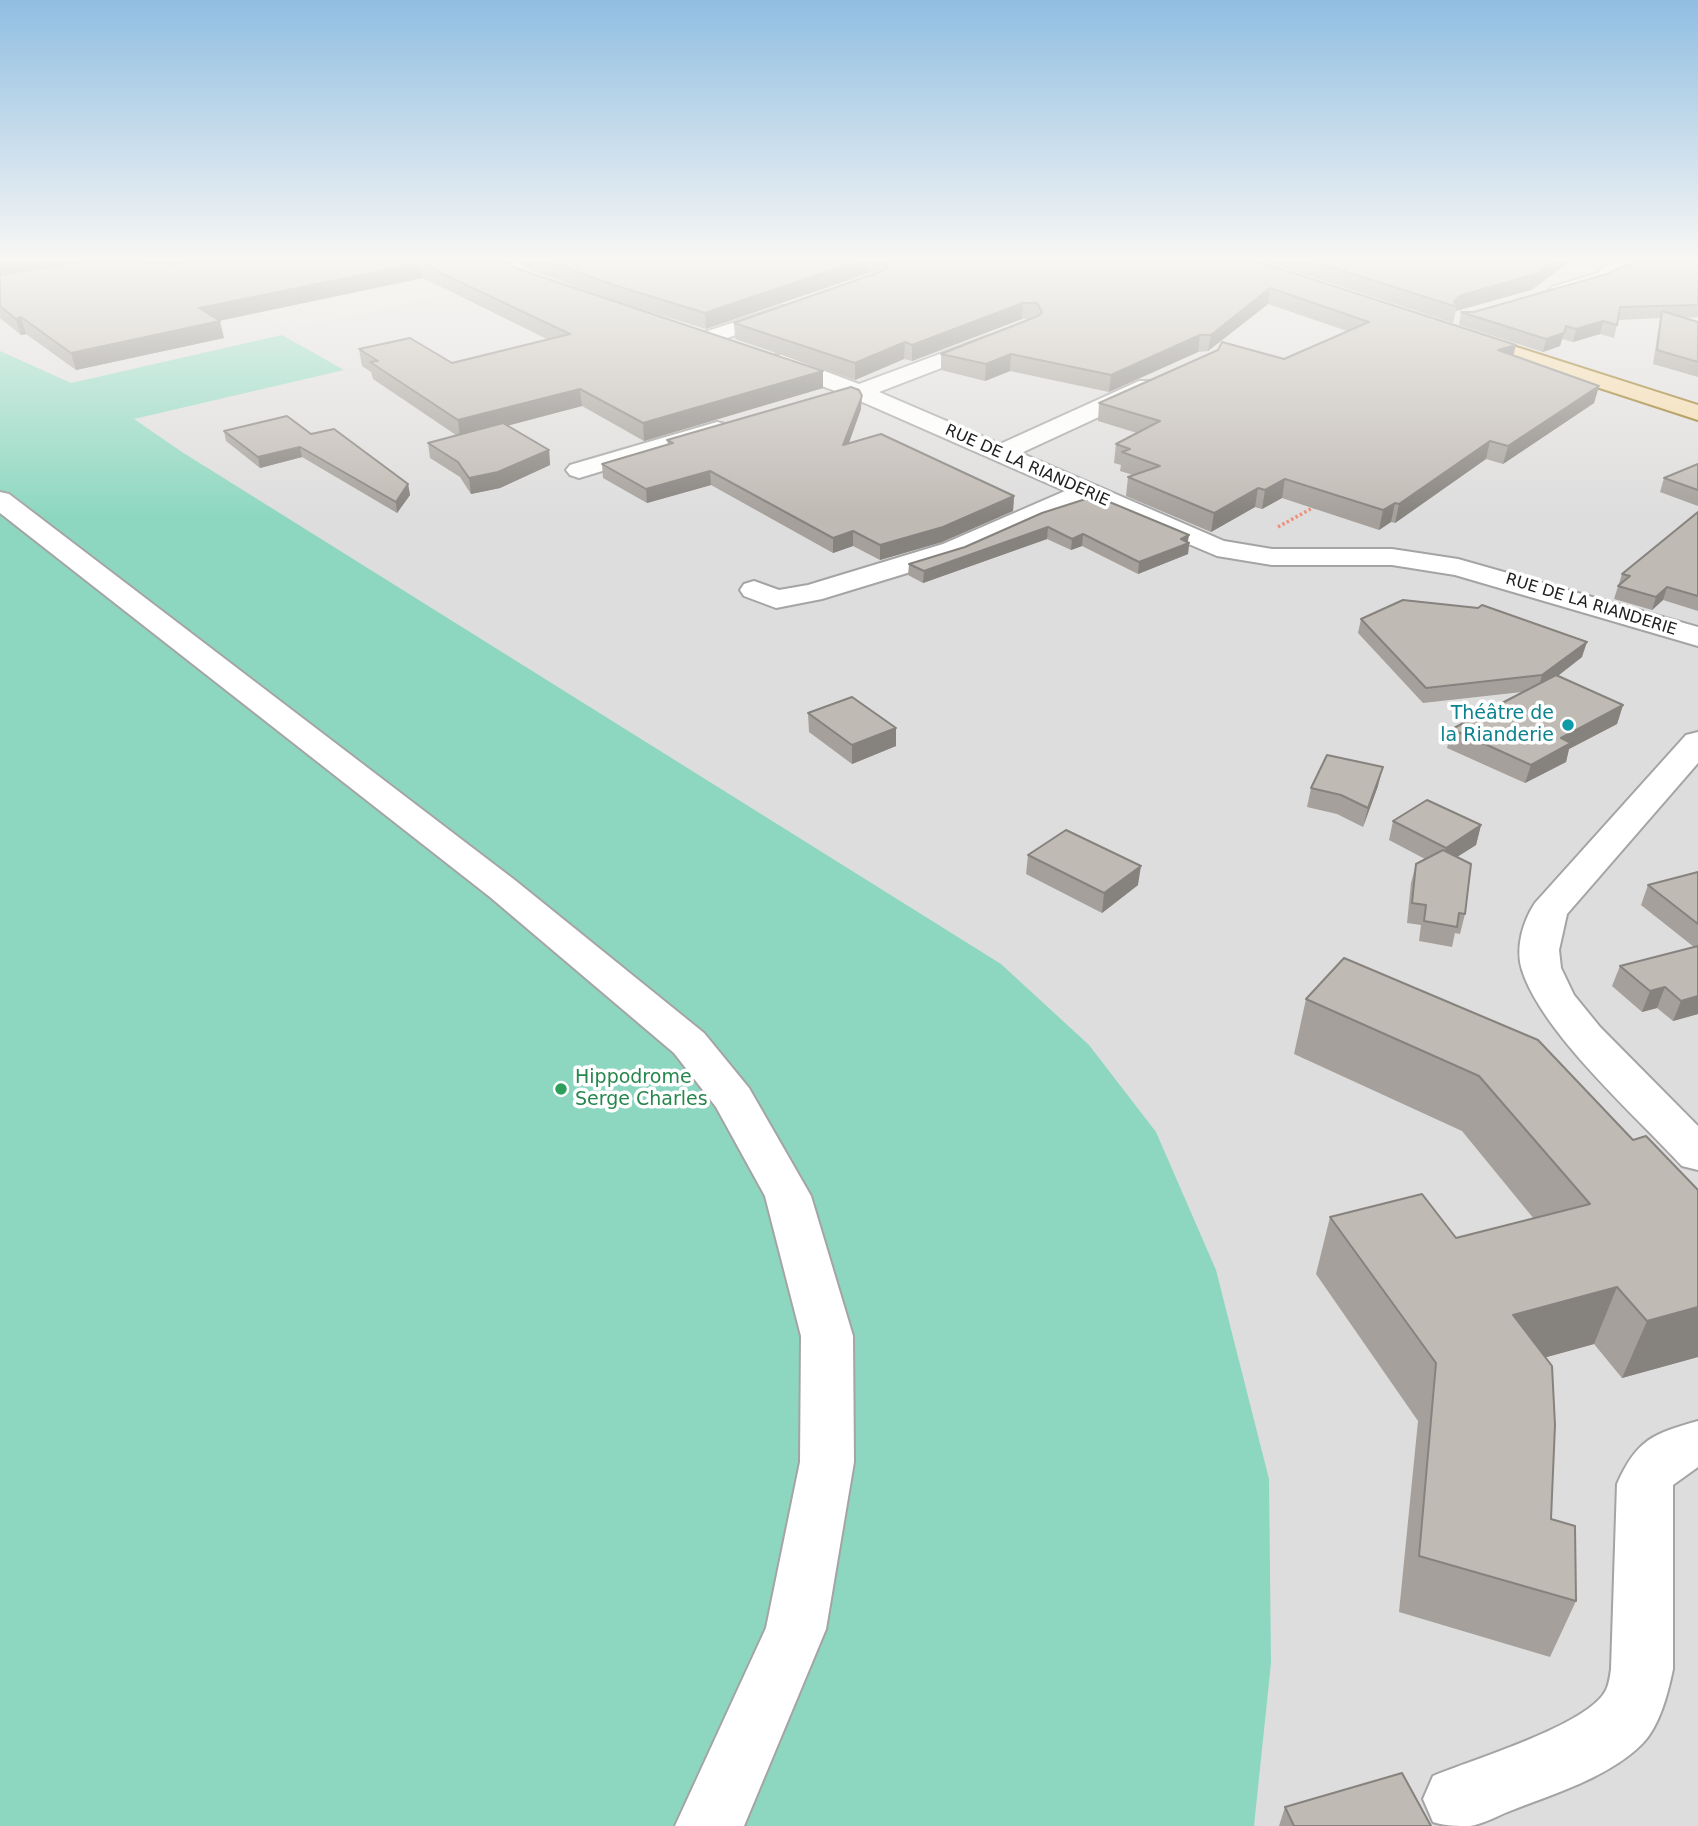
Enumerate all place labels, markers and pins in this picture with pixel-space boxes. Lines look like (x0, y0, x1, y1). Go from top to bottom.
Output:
place label: Théâtre de la Rianderie (1440, 703, 1554, 747)
marker: Théâtre de la Rianderie (1560, 717, 1576, 733)
place label: Hippodrome Serge Charles (575, 1067, 708, 1111)
marker: Hippodrome Serge Charles (553, 1081, 569, 1097)

